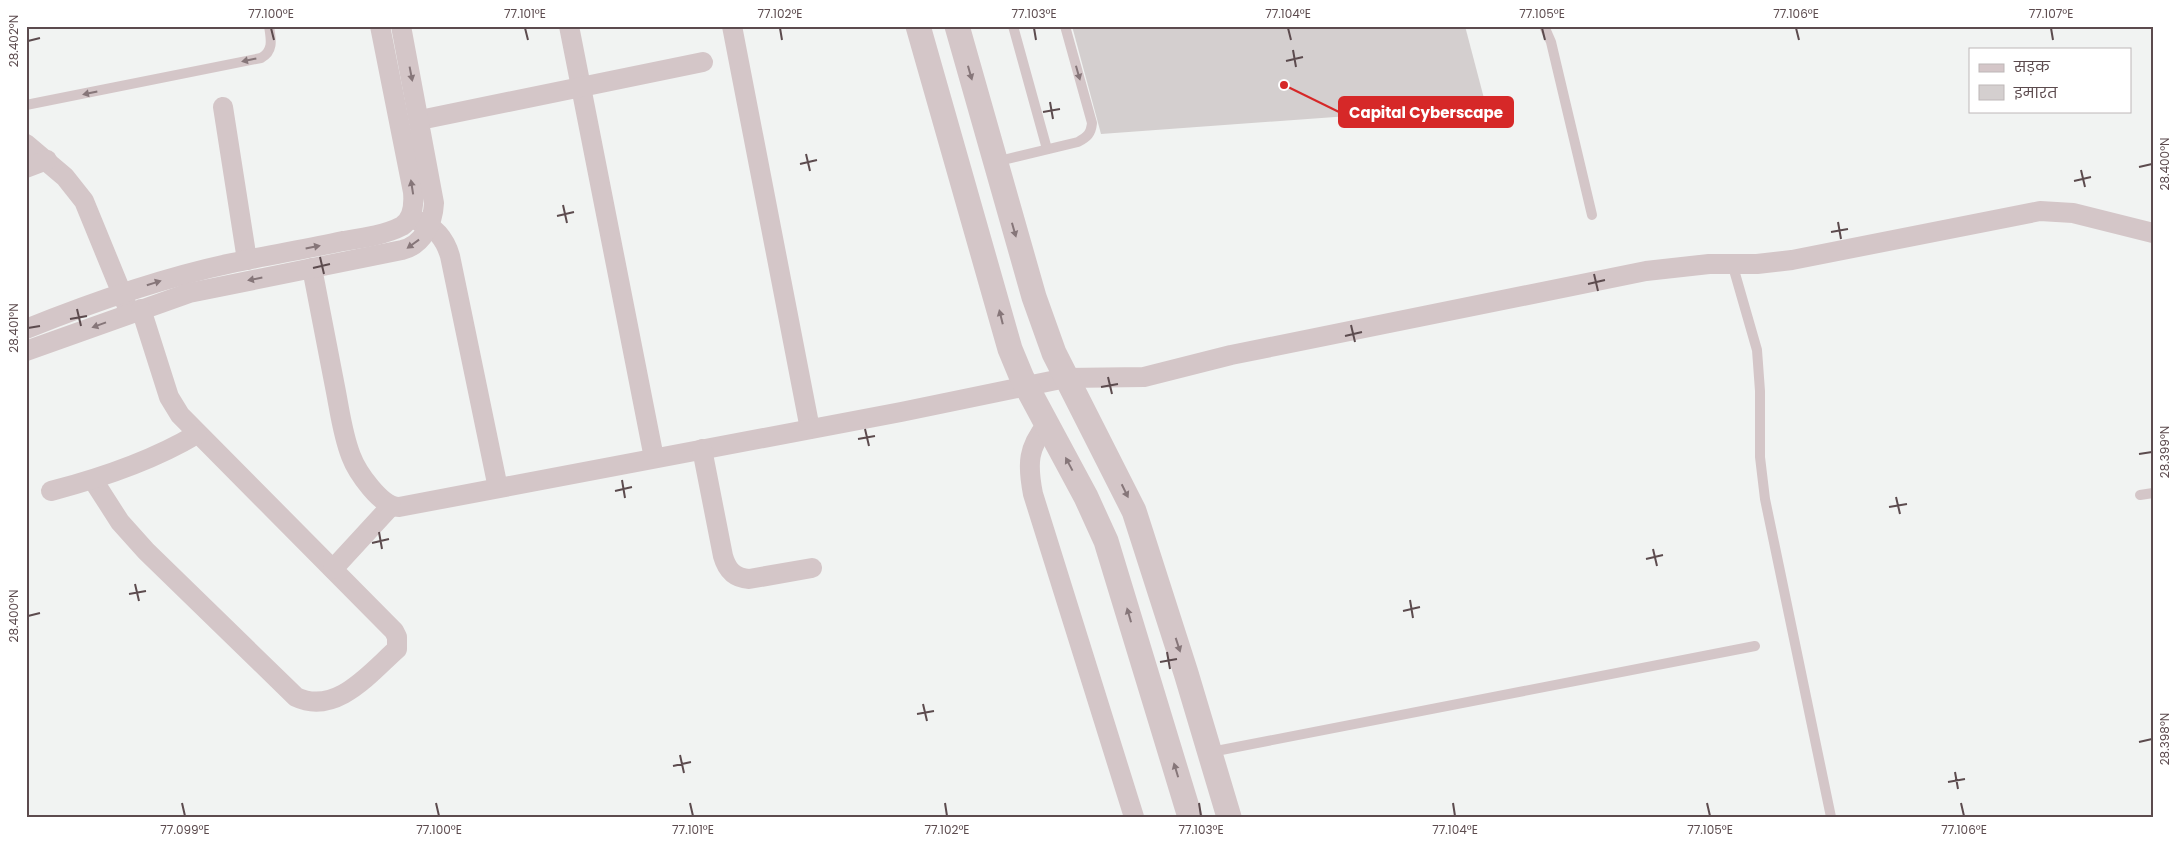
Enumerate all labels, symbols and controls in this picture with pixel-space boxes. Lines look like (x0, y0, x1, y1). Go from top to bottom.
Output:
text: 77.100°E (248, 5, 294, 22)
text: 77.101°E (504, 5, 546, 22)
text: 77.102°E (758, 5, 802, 22)
text: 77.103°E (1011, 5, 1057, 22)
text: 77.104°E (1265, 5, 1311, 22)
text: 77.105°E (1519, 5, 1565, 22)
text: 77.106°E (1773, 5, 1819, 22)
text: 77.107°E (2029, 5, 2073, 22)
text: 28.402°N (5, 15, 22, 67)
legend (1969, 48, 2132, 112)
text: सड़क (2013, 56, 2051, 77)
one-way arrow (241, 57, 257, 65)
one-way arrow (407, 66, 415, 82)
one-way arrow (966, 66, 974, 81)
one-way arrow (1074, 66, 1082, 81)
text: इमारत (2013, 82, 2058, 103)
one-way arrow (82, 89, 97, 97)
callout: Capital Cyberscape (1339, 97, 1513, 127)
text: Capital Cyberscape (1349, 102, 1503, 123)
text: 28.400°N (2156, 138, 2173, 190)
one-way arrow (407, 179, 415, 195)
one-way arrow (1010, 222, 1018, 237)
one-way arrow (406, 239, 420, 249)
one-way arrow (305, 243, 321, 251)
one-way arrow (247, 275, 263, 283)
one-way arrow (147, 279, 162, 286)
text: 28.401°N (5, 303, 22, 353)
one-way arrow (997, 310, 1005, 325)
one-way arrow (92, 322, 107, 329)
text: 28.399°N (2156, 426, 2173, 478)
one-way arrow (1065, 457, 1073, 471)
one-way arrow (1121, 484, 1129, 498)
text: 28.400°N (5, 590, 22, 642)
one-way arrow (1125, 607, 1133, 622)
one-way arrow (1174, 637, 1182, 652)
text: 28.398°N (2156, 713, 2173, 765)
one-way arrow (1171, 762, 1179, 777)
text: 77.099°E (160, 821, 210, 838)
text: 77.100°E (416, 821, 462, 838)
text: 77.101°E (672, 821, 714, 838)
text: 77.102°E (925, 821, 969, 838)
text: 77.103°E (1178, 821, 1224, 838)
text: 77.104°E (1432, 821, 1478, 838)
text: 77.105°E (1687, 821, 1733, 838)
text: 77.106°E (1941, 821, 1987, 838)

